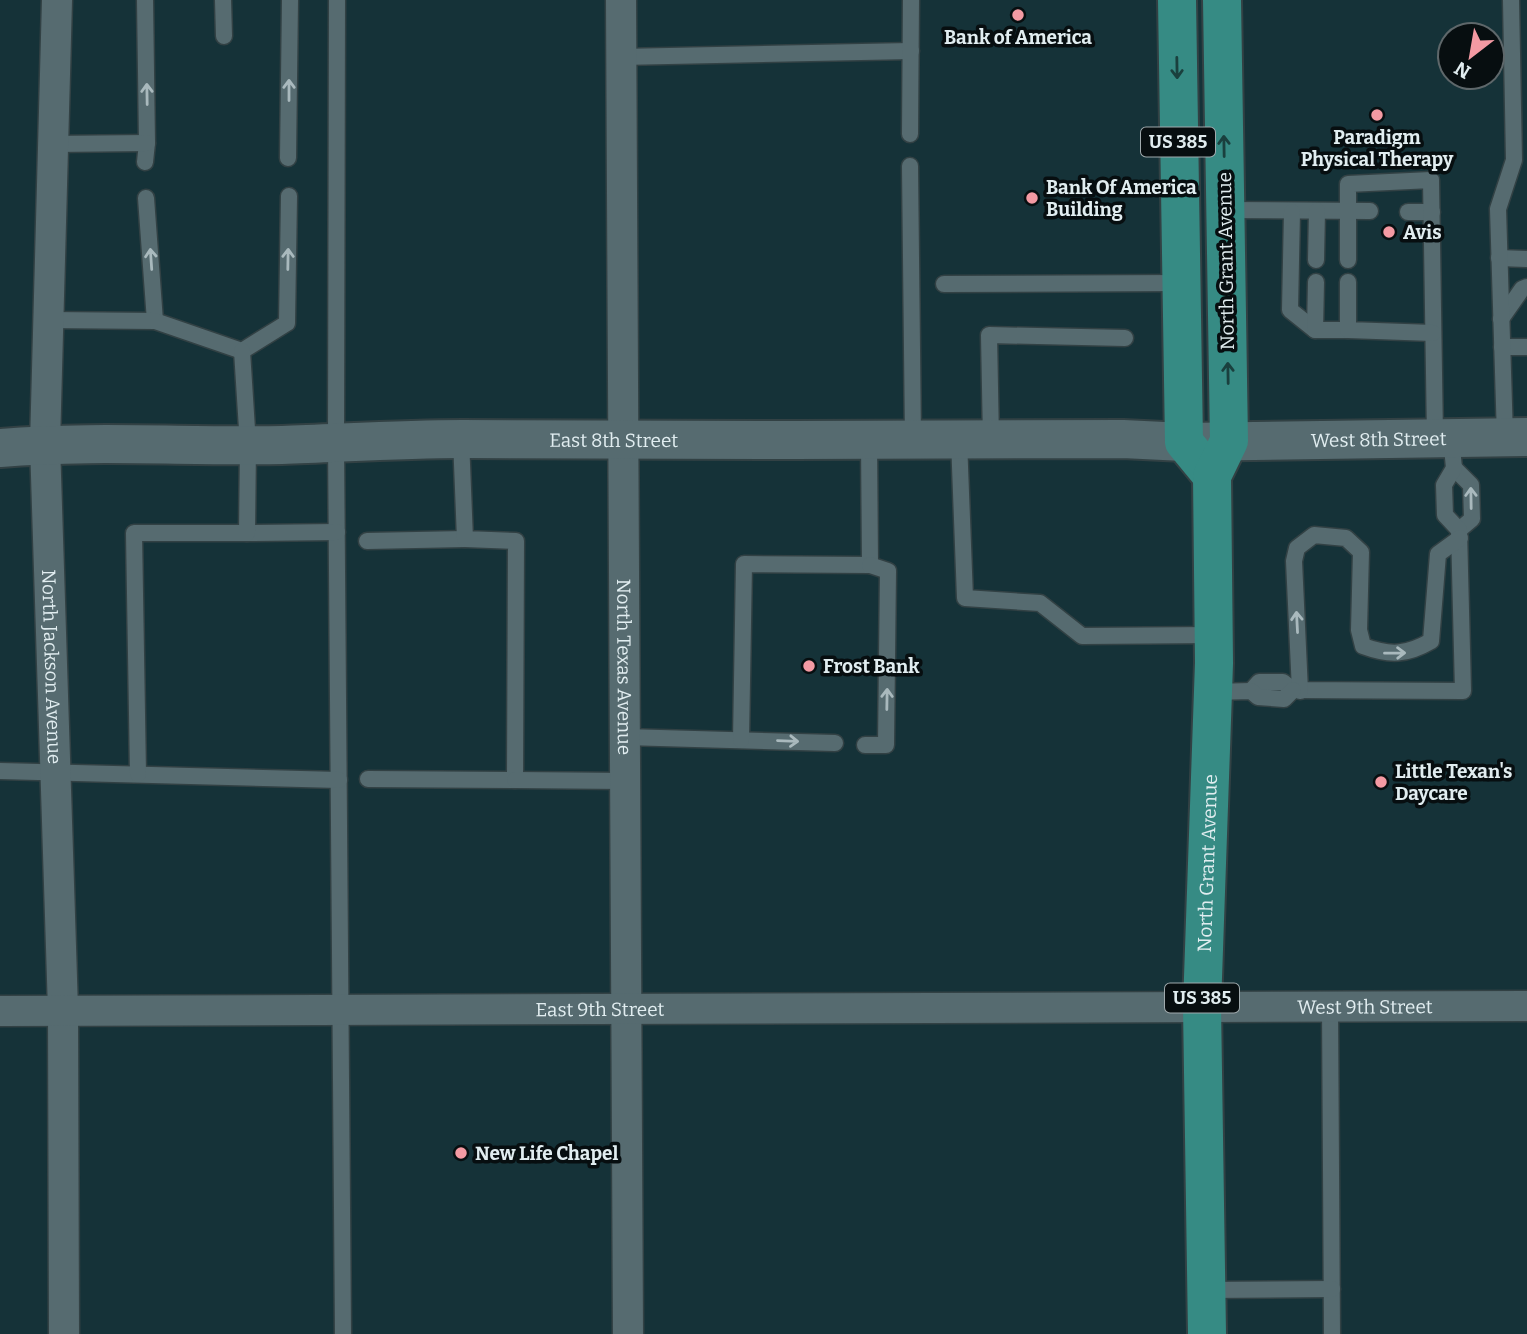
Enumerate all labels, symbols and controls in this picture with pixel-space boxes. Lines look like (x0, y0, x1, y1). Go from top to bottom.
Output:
marker: Bank of America (1010, 7, 1026, 23)
north arrow (1436, 21, 1506, 91)
place label: Bank of America (944, 26, 1092, 49)
one-way arrow (1171, 56, 1184, 79)
text: N (1450, 56, 1475, 84)
one-way arrow (282, 79, 296, 102)
one-way arrow (140, 83, 154, 106)
marker: Paradigm Physical Therapy (1369, 107, 1385, 123)
place label: Paradigm Physical Therapy (1301, 126, 1454, 171)
road number: US 385 (1141, 127, 1215, 156)
one-way arrow (1218, 134, 1231, 157)
street label: North Grant Avenue (1213, 172, 1239, 350)
place label: Bank Of America Building (1046, 176, 1197, 221)
marker: Bank Of America Building (1024, 190, 1040, 206)
place label: Avis (1403, 221, 1442, 244)
marker: Avis (1381, 224, 1397, 240)
one-way arrow (144, 248, 157, 271)
one-way arrow (281, 248, 295, 271)
one-way arrow (1221, 362, 1235, 385)
street label: West 8th Street (1311, 427, 1447, 452)
street label: East 8th Street (549, 428, 678, 452)
one-way arrow (1464, 487, 1478, 510)
street label: North Jackson Avenue (37, 569, 67, 765)
street label: North Texas Avenue (613, 579, 636, 755)
one-way arrow (1291, 611, 1304, 634)
one-way arrow (1383, 646, 1406, 659)
place label: Frost Bank (823, 655, 920, 678)
marker: Frost Bank (801, 658, 817, 674)
one-way arrow (880, 687, 894, 710)
one-way arrow (776, 735, 799, 748)
place label: Little Texan's Daycare (1395, 760, 1512, 805)
street label: North Grant Avenue (1192, 774, 1222, 953)
marker: Little Texan's Daycare (1373, 774, 1389, 790)
road number: US 385 (1165, 984, 1239, 1013)
street label: West 9th Street (1297, 995, 1433, 1018)
street label: East 9th Street (536, 997, 665, 1021)
place label: New Life Chapel (475, 1142, 618, 1165)
marker: New Life Chapel (453, 1145, 469, 1161)

